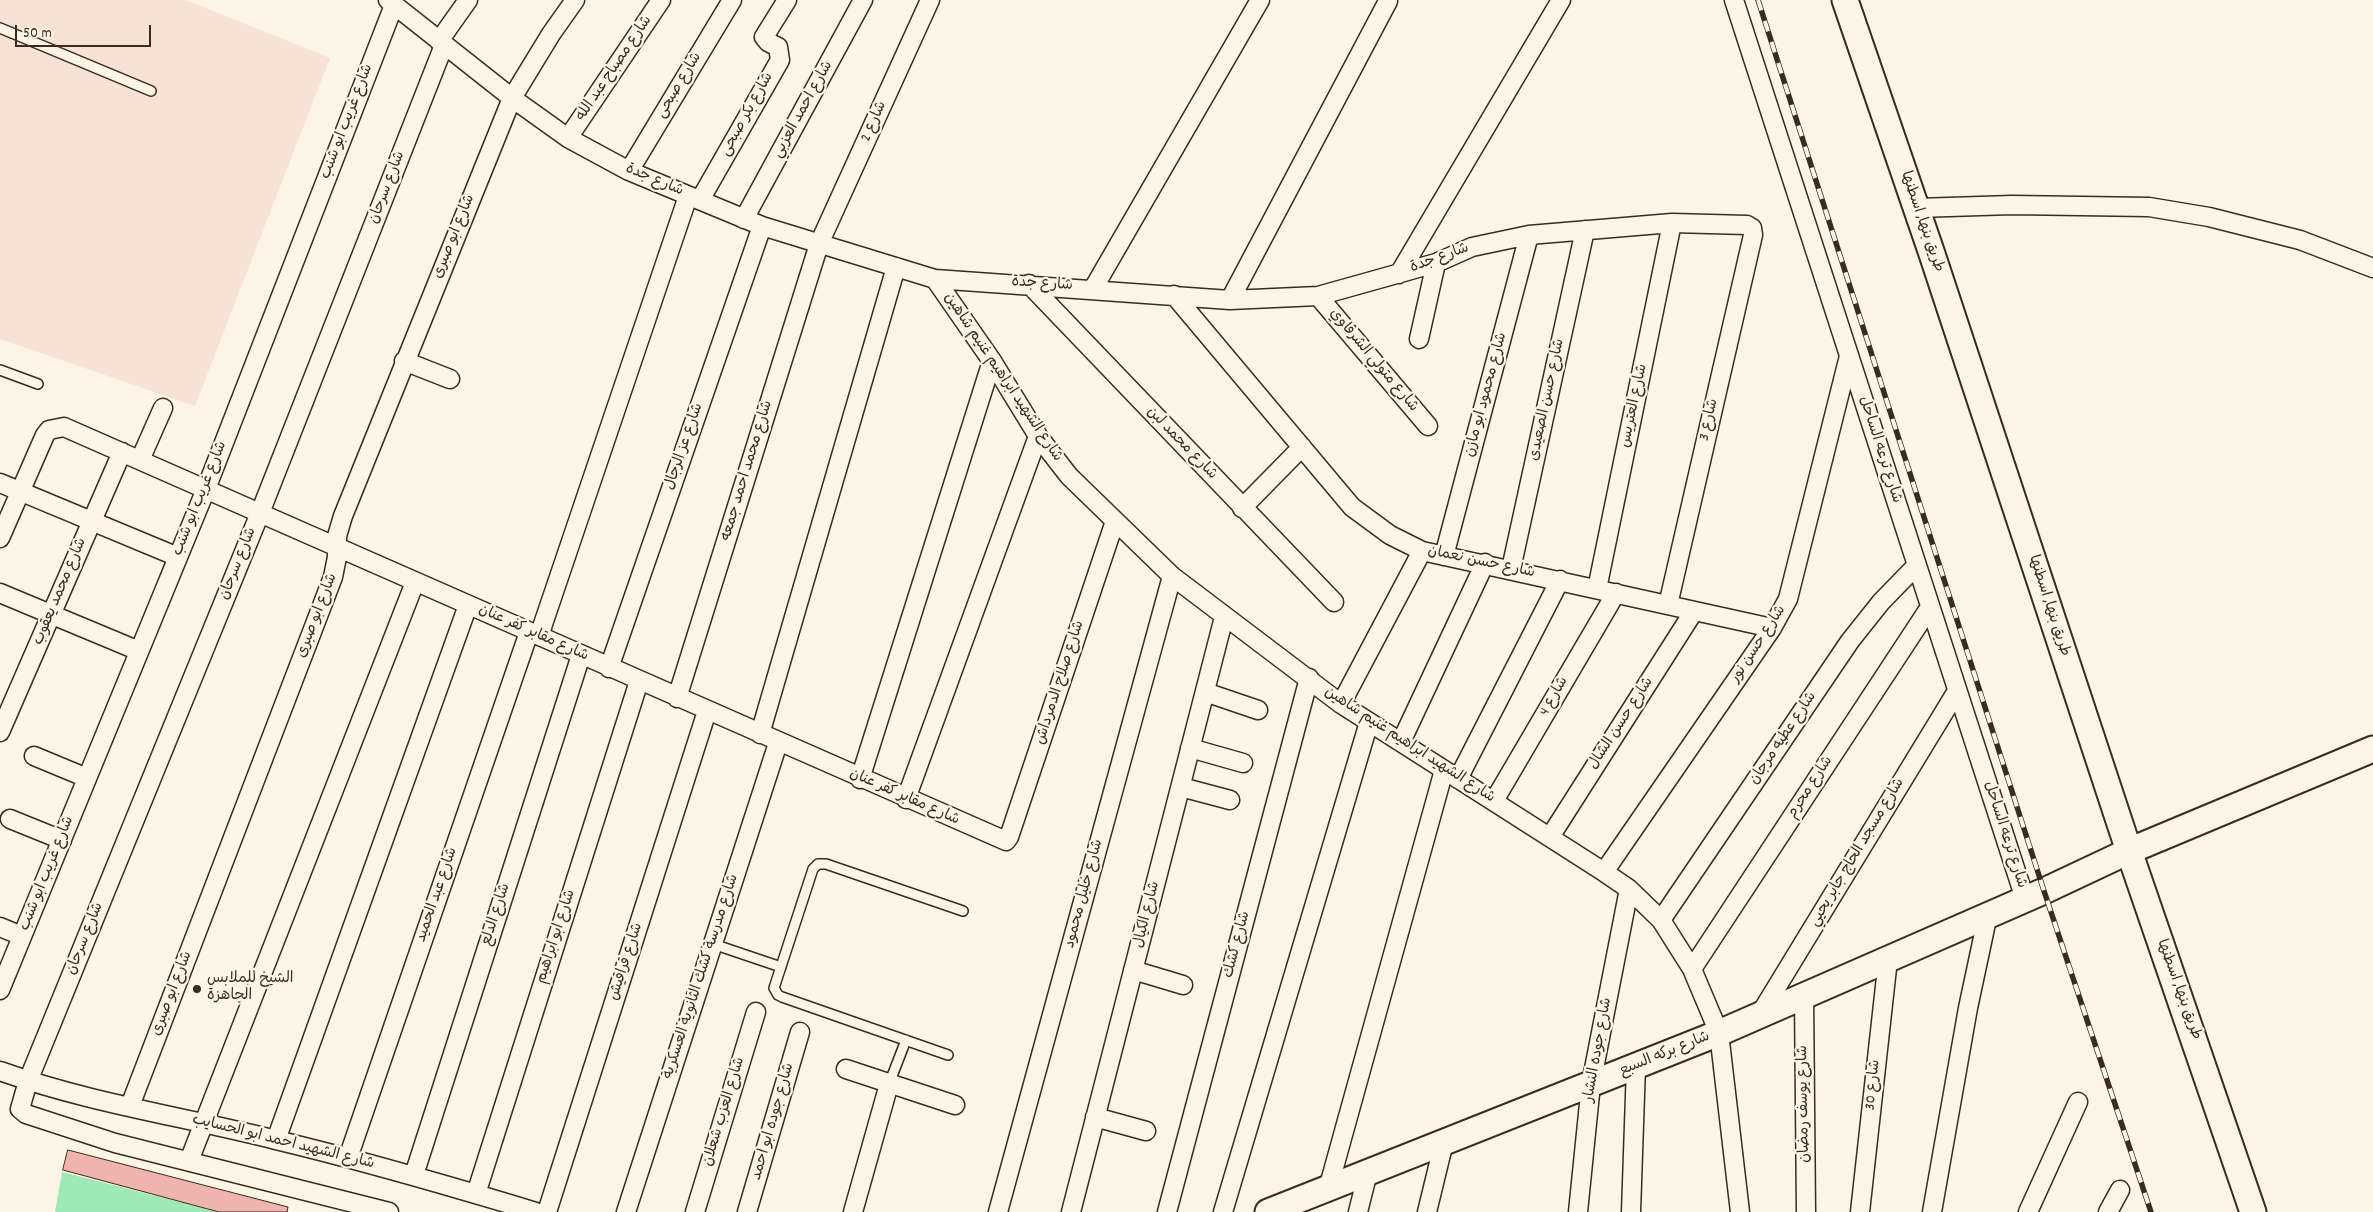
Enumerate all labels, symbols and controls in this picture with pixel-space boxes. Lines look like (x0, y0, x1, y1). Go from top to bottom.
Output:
street label: شارع مصباح عبد الله (573, 13, 657, 125)
scale bar (18, 15, 154, 47)
text: 50 m (23, 23, 52, 45)
street label: شارع صبحى (653, 50, 707, 122)
street label: شارع احمد العزبي (770, 58, 838, 162)
street label: شارع غريب ابو شنب (318, 62, 378, 182)
street label: شارع بكر صبحى (718, 70, 778, 160)
street label: شارع 2 (858, 99, 892, 145)
street label: شارع سرحان (366, 149, 410, 227)
street label: شارع جدة (622, 161, 686, 201)
street label: طريق بنها, اسطنها (1895, 169, 1947, 275)
street label: شارع ابو صبرى (430, 192, 480, 282)
street label: شارع جدة (1408, 240, 1472, 278)
street label: شارع جدة (1011, 274, 1073, 296)
street label: شارع الشهيد ابراهيم غنيم شاهين (939, 290, 1065, 466)
street label: شارع متولي الشرقاوي (1325, 306, 1421, 416)
street label: شارع محمود ابو مازن (1462, 331, 1512, 459)
street label: شارع حسن الصعيدى (1526, 337, 1570, 463)
street label: شارع العتريس (1617, 363, 1653, 449)
street label: شارع ترعه الساحل (1853, 394, 1905, 506)
street label: شارع 3 (1696, 397, 1724, 443)
street label: شارع محمد احمد جمعه (718, 399, 778, 543)
street label: شارع عز الرجال (662, 401, 708, 493)
street label: شارع محمد لبن (1142, 404, 1220, 484)
street label: شارع غريب ابو شنب (170, 439, 232, 559)
street label: شارع سرحان (216, 525, 262, 603)
street label: شارع محمد يعقوب (30, 536, 92, 648)
street label: شارع حسن نعمان (1426, 543, 1536, 583)
street label: طريق بنها, اسطنها (2023, 553, 2073, 659)
street label: شارع ابو صبرى (294, 571, 342, 661)
street label: شارع مقابر كفر عنان (475, 602, 591, 666)
street label: شارع حسن نور (1727, 603, 1791, 687)
street label: شارع صلاح الدمرداش (1033, 619, 1089, 747)
street label: شارع 4 (1537, 674, 1573, 720)
street label: شارع حسن الشال (1586, 675, 1658, 773)
street label: شارع الشهيد ابراهيم غنيم شاهين (1320, 684, 1498, 808)
street label: شارع عطيه مرجان (1746, 689, 1822, 789)
street label: شارع محرم (1784, 753, 1838, 823)
street label: شارع مقابر كفر عنان (846, 766, 962, 830)
street label: شارع مسجد الحاج جابر يحيي (1807, 776, 1909, 930)
street label: شارع ترعه الساحل (1978, 779, 2030, 891)
street label: شارع غريب ابو شنب (17, 814, 79, 934)
street label: شارع خليل محمود (1062, 838, 1108, 950)
street label: شارع عبد الحميد (413, 845, 463, 945)
street label: شارع مدرسة كشك الثانوية العسكرية (660, 872, 744, 1082)
street label: شارع الكيال (1131, 880, 1165, 950)
street label: شارع الدلع (478, 882, 516, 948)
street label: شارع ابو ابراهيم (533, 888, 581, 986)
street label: شارع سرحان (63, 900, 109, 978)
street label: شارع كشك (1220, 910, 1256, 980)
street label: شارع قراقيش (606, 921, 648, 1003)
street label: طريق بنها, اسطنها (2151, 937, 2205, 1043)
street label: شارع ابو صبرى (149, 949, 197, 1039)
place label: الشيخ للملابس الجاهزة (207, 971, 293, 1006)
marker: الشيخ للملابس الجاهزة (191, 983, 203, 995)
street label: شارع جوده النشار (1581, 996, 1617, 1104)
street label: شارع بركه السبع (1617, 1029, 1713, 1081)
street label: شارع يوسف رمضان (1795, 1045, 1815, 1163)
street label: شارع العزب شعلان (700, 1055, 750, 1169)
street label: شارع 30 (1862, 1059, 1886, 1111)
street label: شارع جوده ابو احمد (749, 1061, 799, 1183)
street label: شارع الشهيد احمد ابو الحسايب (190, 1112, 376, 1174)

